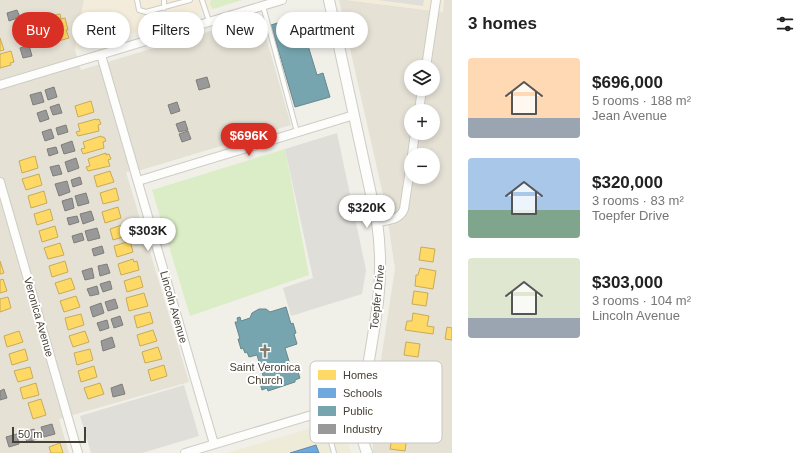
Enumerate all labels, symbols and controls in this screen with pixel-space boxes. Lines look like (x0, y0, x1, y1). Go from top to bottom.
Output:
chip: Buy (12, 12, 64, 48)
chip: Rent (72, 12, 130, 48)
chip: Filters (138, 12, 204, 48)
chip: New (212, 12, 268, 48)
chip: Apartment (276, 12, 368, 48)
icon: filters (774, 13, 796, 35)
text: 3 homes (468, 14, 537, 33)
map controls (404, 60, 440, 184)
button: layers (404, 60, 440, 96)
text: $696,000 (592, 73, 663, 92)
icon: home (500, 74, 548, 122)
text: 5 rooms · 188 m² (592, 93, 691, 108)
button: + (404, 104, 440, 140)
text: Jean Avenue (592, 108, 667, 123)
pin: $696K (221, 123, 277, 157)
text: $696K (230, 128, 268, 143)
button: − (404, 148, 440, 184)
text: $320,000 (592, 173, 663, 192)
icon: home (500, 174, 548, 222)
text: 3 rooms · 83 m² (592, 193, 684, 208)
pin: $320K (339, 195, 395, 229)
text: $320K (348, 200, 386, 215)
text: Toepfer Drive (592, 208, 669, 223)
pin: $303K (120, 218, 176, 252)
text: $303K (129, 223, 167, 238)
street label: Toepfer Drive (368, 264, 386, 330)
street label: Lincoln Avenue (158, 270, 190, 344)
text: $303,000 (592, 273, 663, 292)
icon: home (500, 274, 548, 322)
street label: Veronica Avenue (22, 276, 56, 358)
text: 3 rooms · 104 m² (592, 293, 691, 308)
text: Lincoln Avenue (592, 308, 680, 323)
church icon: Saint Veronica Church (257, 343, 273, 359)
place label: Saint Veronica Church (230, 361, 301, 386)
legend (310, 361, 442, 443)
text: Homes (343, 369, 378, 381)
text: Schools (343, 387, 383, 399)
text: Public (343, 405, 373, 417)
text: Industry (343, 423, 383, 435)
scale bar (12, 425, 86, 444)
text: 50 m (18, 428, 42, 440)

